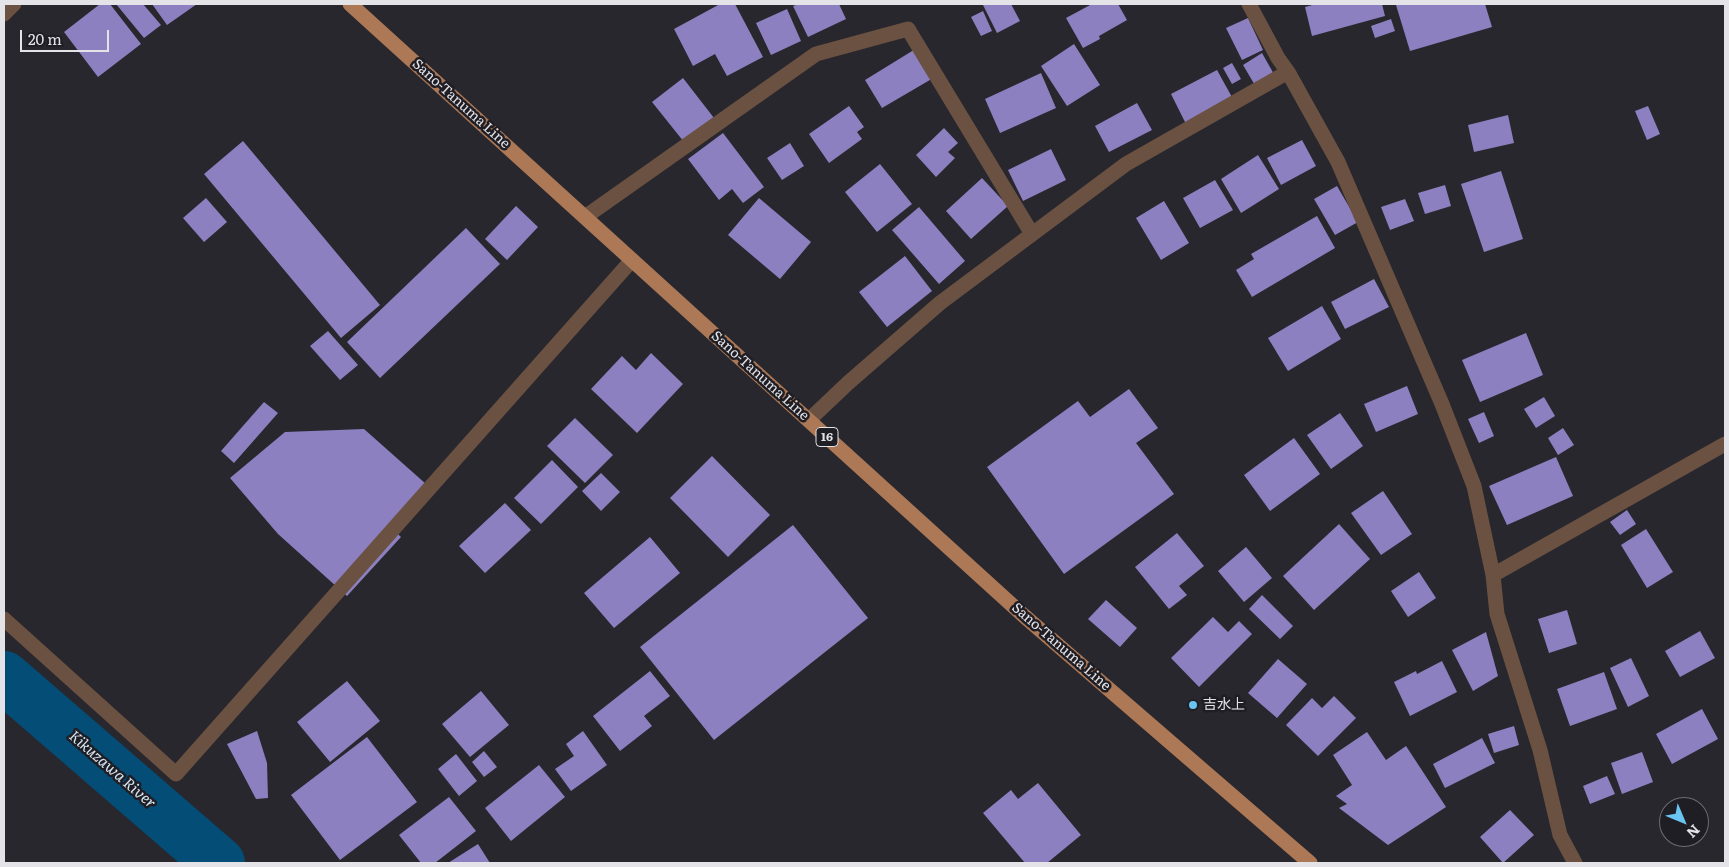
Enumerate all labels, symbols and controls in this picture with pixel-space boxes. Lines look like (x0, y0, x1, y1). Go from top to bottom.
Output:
scale bar (22, 20, 111, 52)
text: 20 m (28, 27, 62, 50)
street label: Sano-Tanuma Line (409, 56, 513, 152)
street label: Sano-Tanuma Line (708, 328, 812, 424)
road number: 16 (816, 428, 838, 447)
street label: Sano-Tanuma Line (1008, 599, 1114, 695)
place label: 吉水上 (1203, 697, 1245, 713)
marker: 吉水上 (1187, 699, 1199, 711)
water label: Kikuzawa River (65, 727, 159, 813)
north arrow (1659, 797, 1709, 847)
text: N (1683, 821, 1705, 843)

